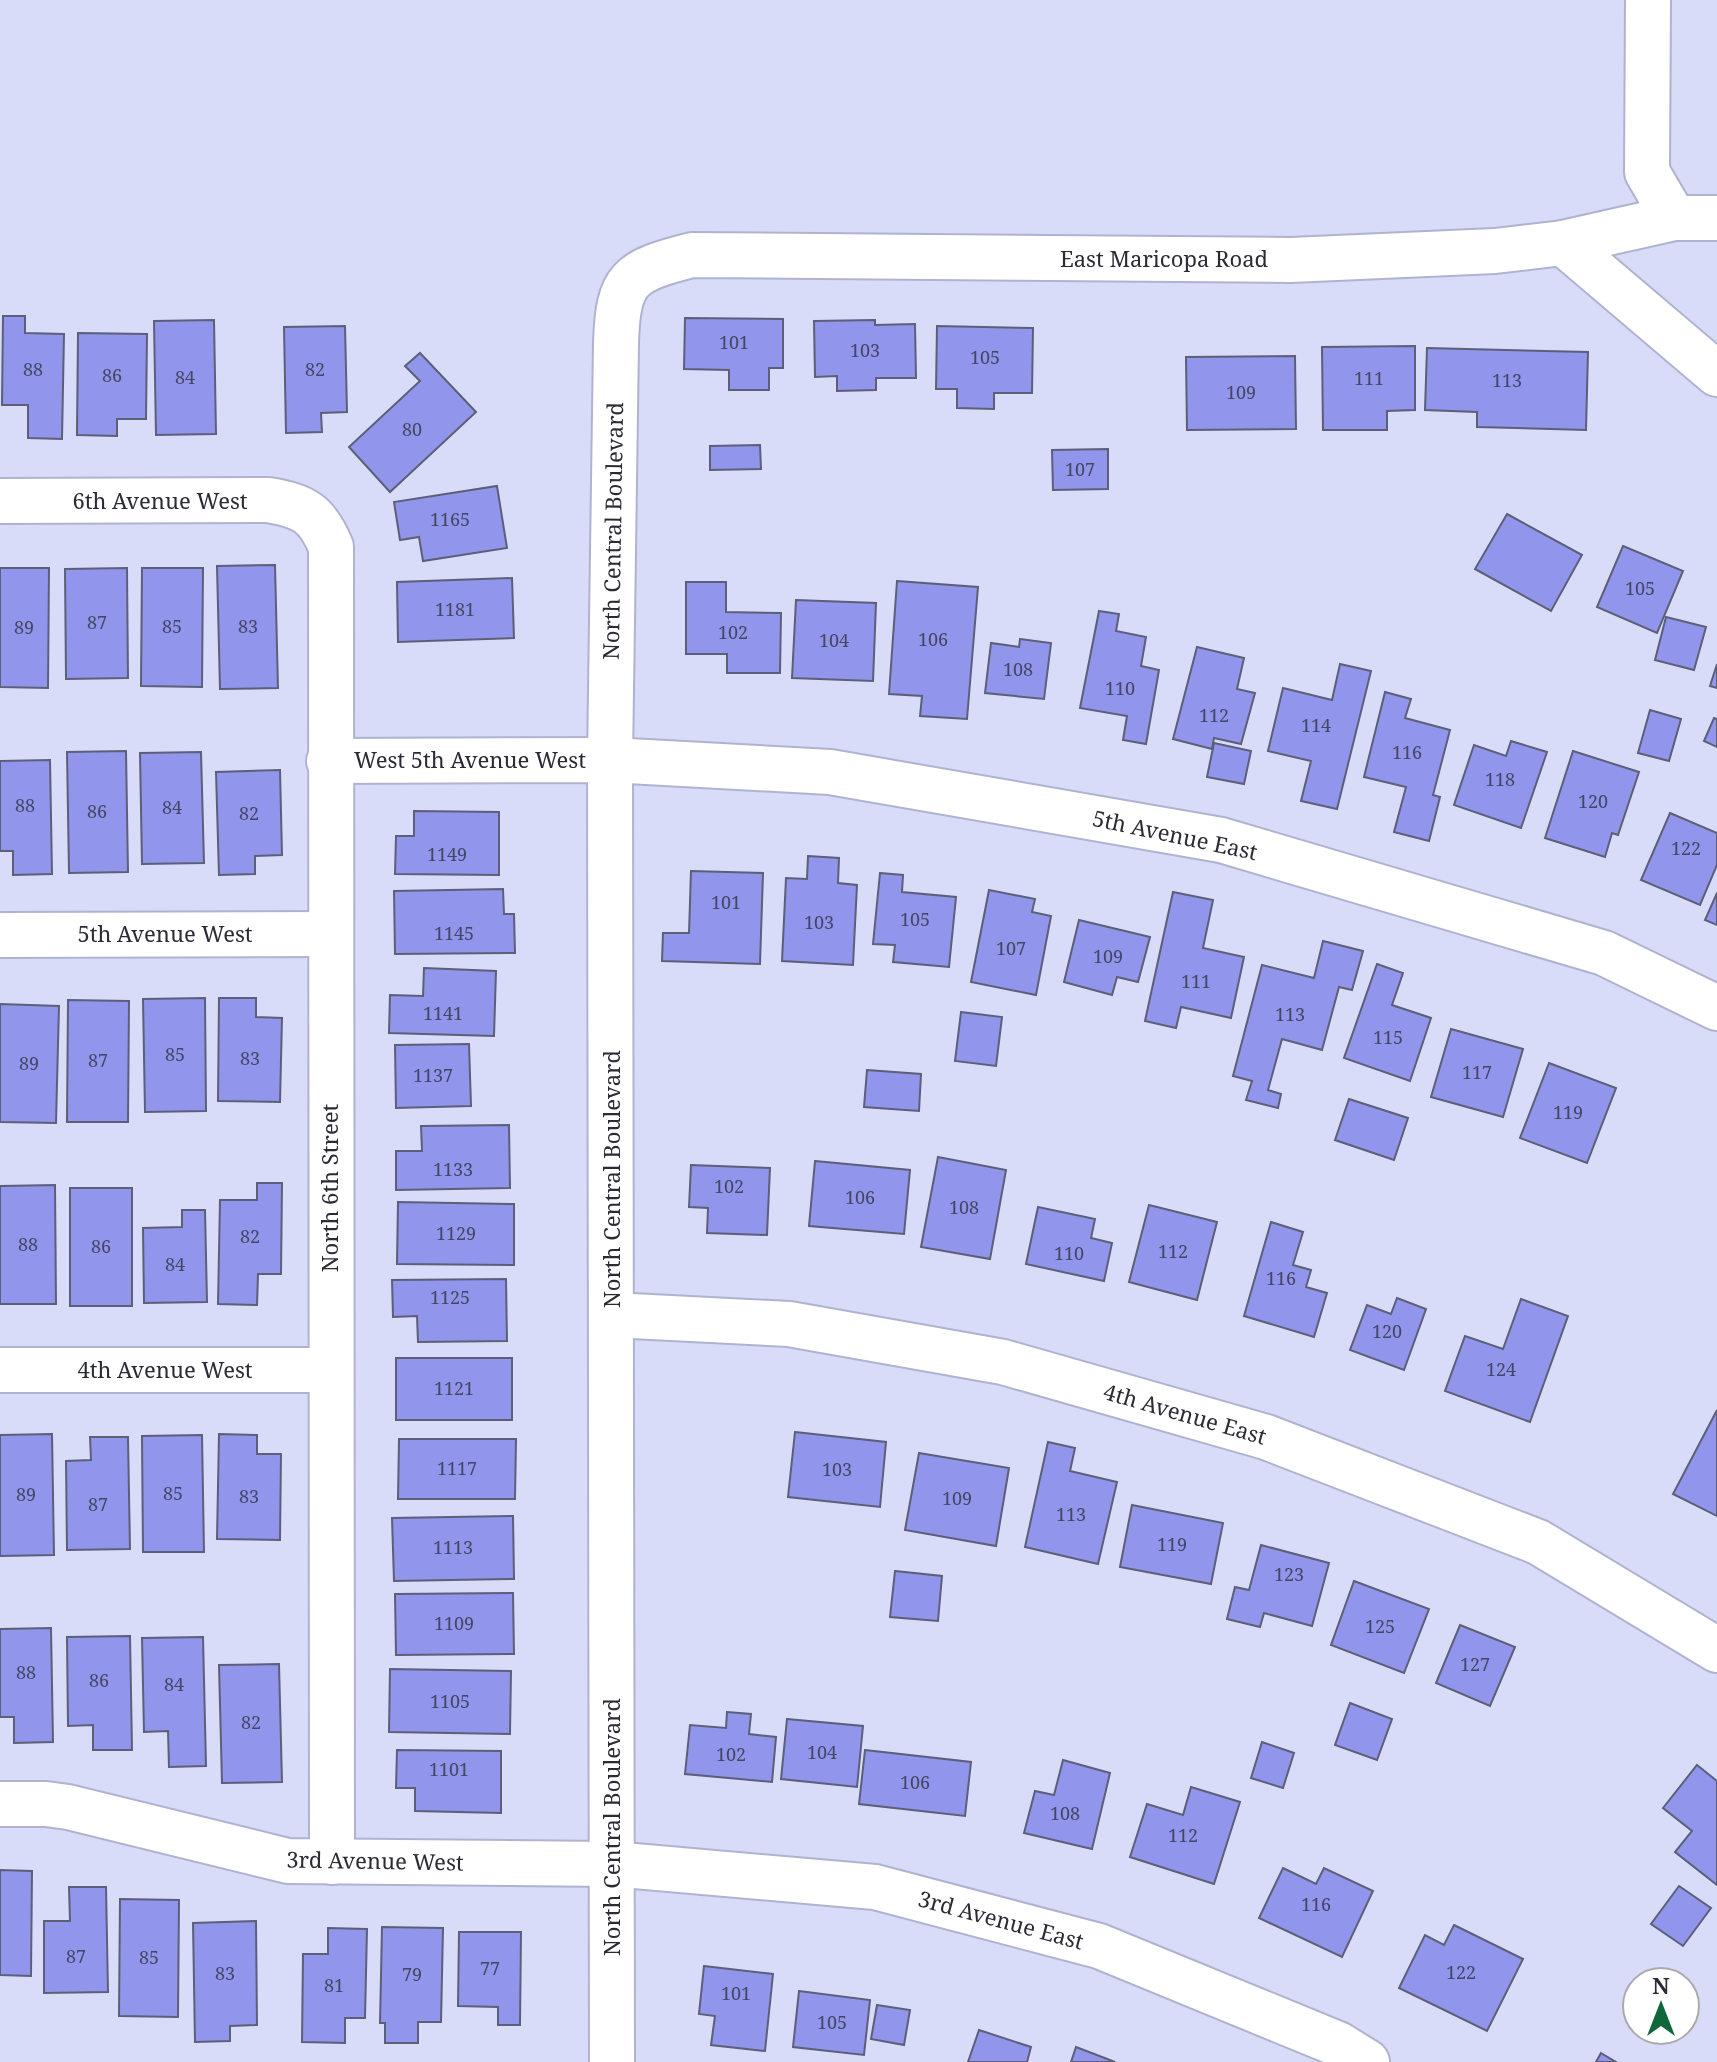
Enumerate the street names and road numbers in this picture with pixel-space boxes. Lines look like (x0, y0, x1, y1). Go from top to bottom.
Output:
street label: East Maricopa Road (1060, 243, 1269, 273)
street label: North Central Boulevard (595, 401, 629, 660)
street label: 6th Avenue West (72, 485, 248, 515)
street label: West 5th Avenue West (354, 744, 586, 774)
street label: 5th Avenue East (1090, 802, 1261, 866)
street label: 5th Avenue West (77, 918, 253, 948)
street label: North Central Boulevard (596, 1050, 626, 1308)
street label: North 6th Street (314, 1104, 344, 1272)
street label: 4th Avenue West (77, 1354, 253, 1384)
street label: 4th Avenue East (1100, 1375, 1270, 1451)
street label: North Central Boulevard (596, 1698, 626, 1956)
street label: 3rd Avenue West (286, 1843, 464, 1877)
street label: 3rd Avenue East (915, 1883, 1087, 1956)

